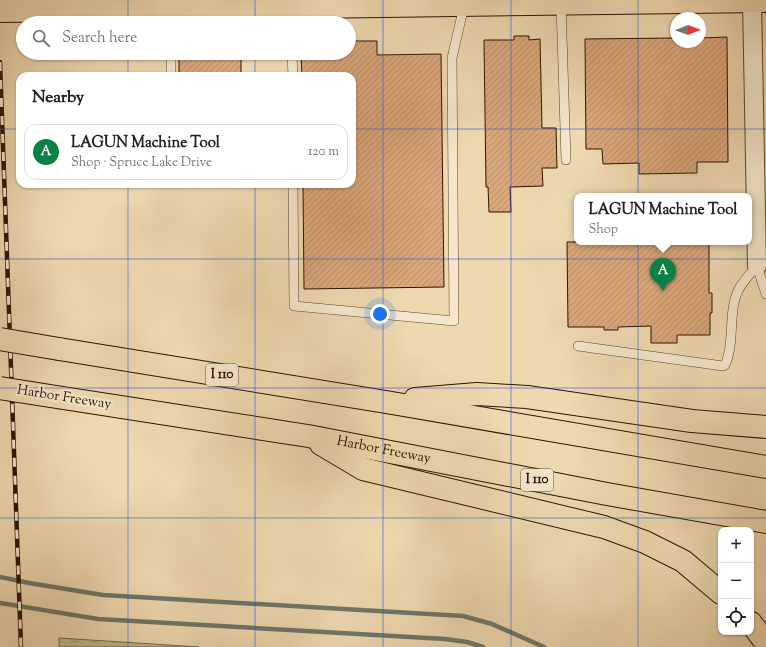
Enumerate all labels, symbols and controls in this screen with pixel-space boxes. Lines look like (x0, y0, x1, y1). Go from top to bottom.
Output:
north arrow (670, 12, 706, 48)
search box (16, 16, 356, 60)
icon: search (30, 27, 52, 49)
text: Search here (62, 28, 137, 49)
text: Nearby (32, 86, 84, 110)
text: LAGUN Machine Tool (71, 133, 220, 154)
text: A (41, 143, 51, 161)
text: 120 m (308, 143, 339, 161)
text: Shop · Spruce Lake Drive (71, 154, 212, 172)
popup (574, 193, 752, 245)
text: LAGUN Machine Tool (588, 200, 738, 221)
text: Shop (588, 221, 618, 239)
pin: A (650, 258, 676, 291)
your location (370, 304, 390, 324)
road number: I 110 (206, 364, 238, 386)
street label: Harbor Freeway (15, 381, 113, 415)
street label: Harbor Freeway (335, 432, 432, 470)
road number: I 110 (521, 469, 553, 491)
map controls (718, 527, 754, 635)
button: + (718, 527, 754, 563)
button: − (718, 563, 754, 599)
button: locate (718, 599, 754, 635)

